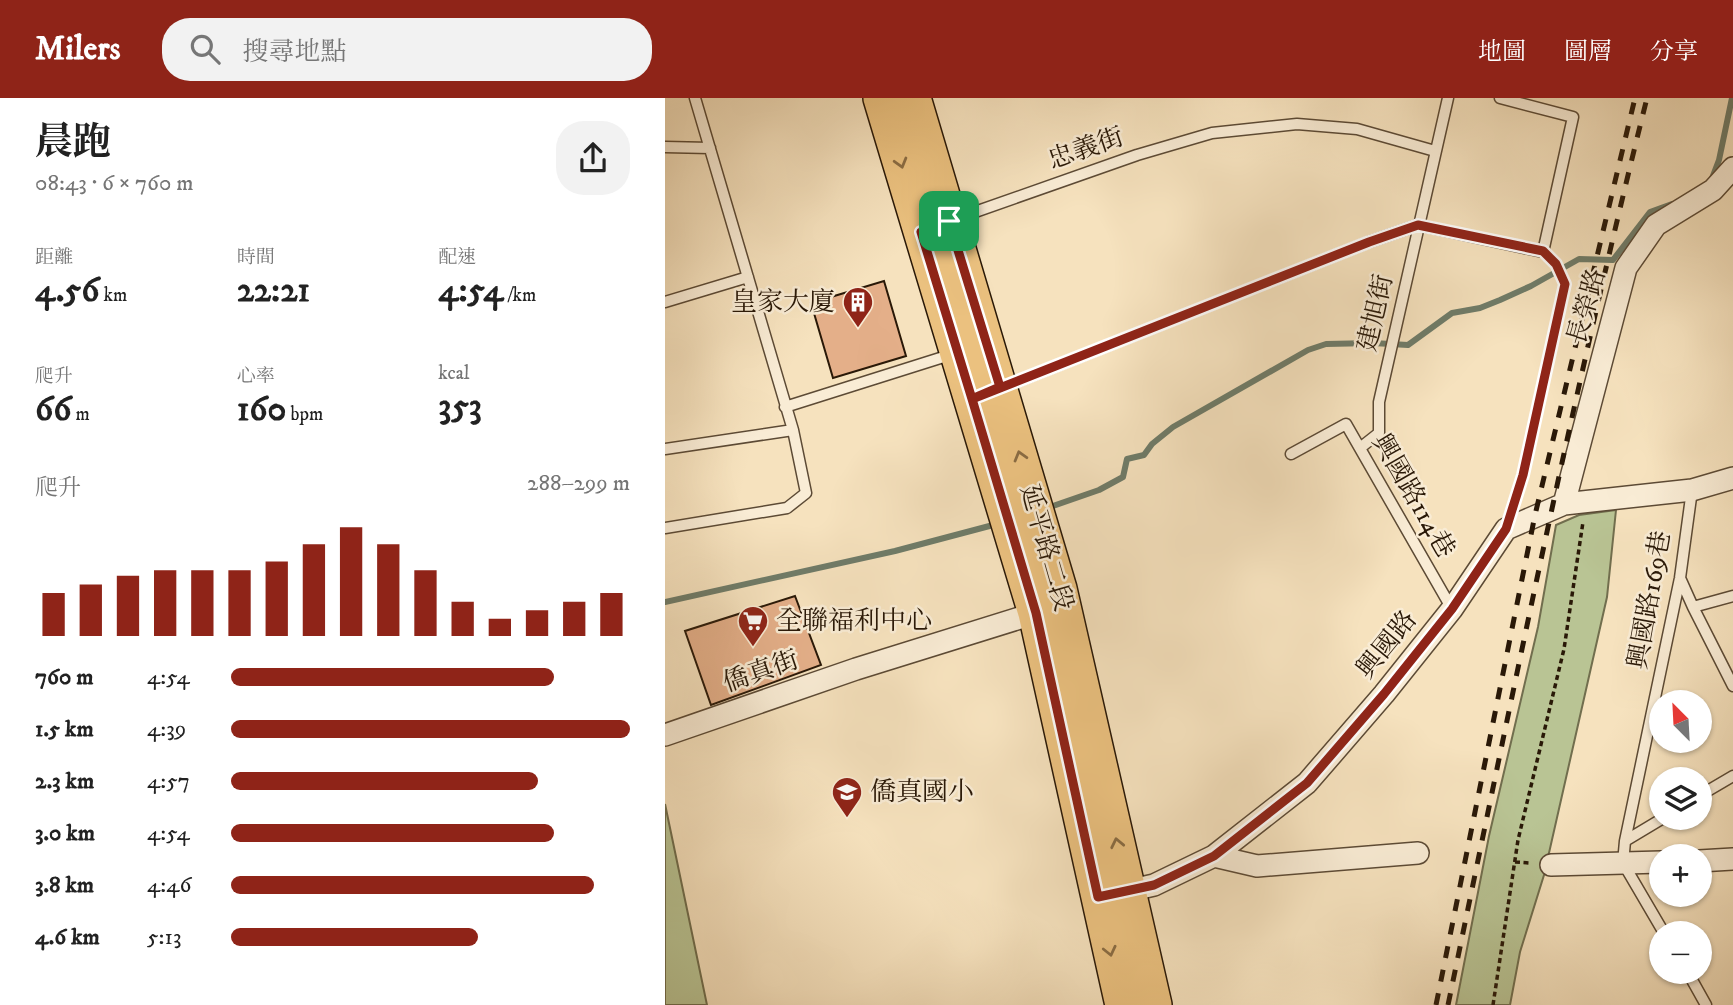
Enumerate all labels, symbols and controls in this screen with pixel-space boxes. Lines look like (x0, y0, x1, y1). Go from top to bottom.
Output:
search box (162, 18, 652, 81)
text: Milers (35, 29, 120, 70)
icon: search (186, 30, 224, 68)
text: 搜尋地點 (242, 36, 346, 69)
text: 地圖 (1478, 37, 1526, 67)
text: 圖層 (1564, 37, 1612, 67)
text: 分享 (1650, 37, 1698, 67)
text: 晨跑 (35, 119, 111, 167)
button: share (556, 121, 630, 195)
street label: 忠義街 (1044, 121, 1128, 177)
one-way arrow (892, 157, 907, 169)
text: 08:43 · 6 × 760 m (35, 169, 193, 198)
pin (919, 191, 979, 251)
icon: arrive (930, 202, 968, 240)
text: 距離 (35, 246, 73, 269)
text: 時間 (237, 246, 275, 269)
text: 配速 (438, 246, 476, 269)
street label: 長榮路 (1560, 265, 1614, 349)
text: 4.56 (35, 269, 99, 313)
text: 22:21 (237, 269, 310, 313)
text: 4:54 (438, 269, 503, 313)
street label: 建旭街 (1351, 271, 1401, 355)
text: km (99, 284, 127, 307)
text: /km (503, 284, 536, 307)
building icon: 皇家大廈 (841, 285, 875, 329)
place label: 皇家大廈 (731, 286, 835, 319)
text: kcal (438, 362, 470, 385)
text: 爬升 (35, 365, 73, 388)
text: 心率 (237, 365, 275, 388)
text: 353 (438, 385, 482, 429)
text: 66 (35, 388, 71, 432)
text: 160 (237, 388, 286, 432)
text: m (71, 403, 90, 426)
text: bpm (286, 403, 323, 426)
street label: 興國路114巷 (1364, 428, 1462, 564)
one-way arrow (1014, 450, 1029, 462)
text: 288–299 m (527, 469, 630, 498)
text: 爬升 (35, 474, 81, 503)
street label: 延平路二段 (1012, 481, 1080, 615)
street label: 興國路169巷 (1622, 528, 1678, 672)
supermarket icon: 全聯福利中心 (736, 604, 770, 648)
street label: 興國路 (1350, 604, 1424, 686)
place label: 全聯福利中心 (776, 605, 932, 638)
street label: 僑真街 (719, 644, 803, 700)
text: 760 m (35, 663, 94, 692)
text: 4:54 (147, 663, 190, 692)
north arrow (1649, 690, 1711, 752)
map controls (1649, 690, 1712, 984)
text: 1.5 km (35, 715, 94, 744)
text: 4:39 (147, 715, 186, 744)
text: 2.3 km (35, 767, 94, 796)
text: 4:57 (147, 767, 190, 796)
button: layers (1649, 767, 1712, 830)
school or university icon: 僑真國小 (830, 775, 864, 819)
place label: 僑真國小 (870, 776, 974, 809)
text: 3.0 km (35, 819, 95, 848)
text: 4:54 (147, 819, 190, 848)
one-way arrow (1111, 837, 1126, 849)
button: + (1649, 844, 1712, 907)
text: 3.8 km (35, 871, 94, 900)
text: 4:46 (147, 871, 191, 900)
button: − (1649, 921, 1712, 984)
text: 4.6 km (35, 923, 100, 952)
text: 5:13 (147, 923, 181, 952)
one-way arrow (1102, 945, 1117, 957)

